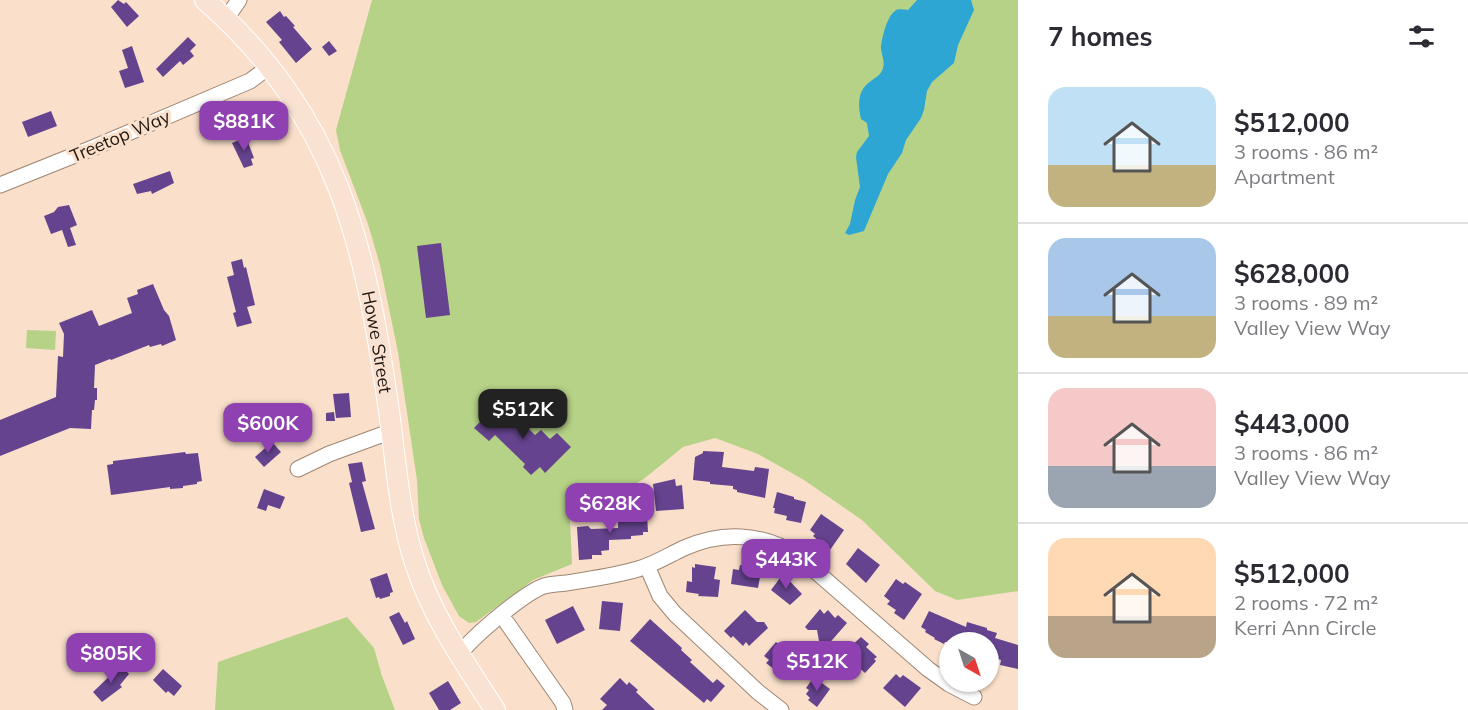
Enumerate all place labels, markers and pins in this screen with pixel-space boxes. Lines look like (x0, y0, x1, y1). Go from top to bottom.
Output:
pin: $881K (202, 101, 286, 152)
pin: $512K (481, 389, 565, 440)
pin: $600K (226, 403, 310, 454)
pin: $628K (568, 483, 652, 534)
pin: $443K (744, 539, 828, 590)
pin: $805K (69, 633, 153, 684)
pin: $512K (775, 641, 859, 692)

